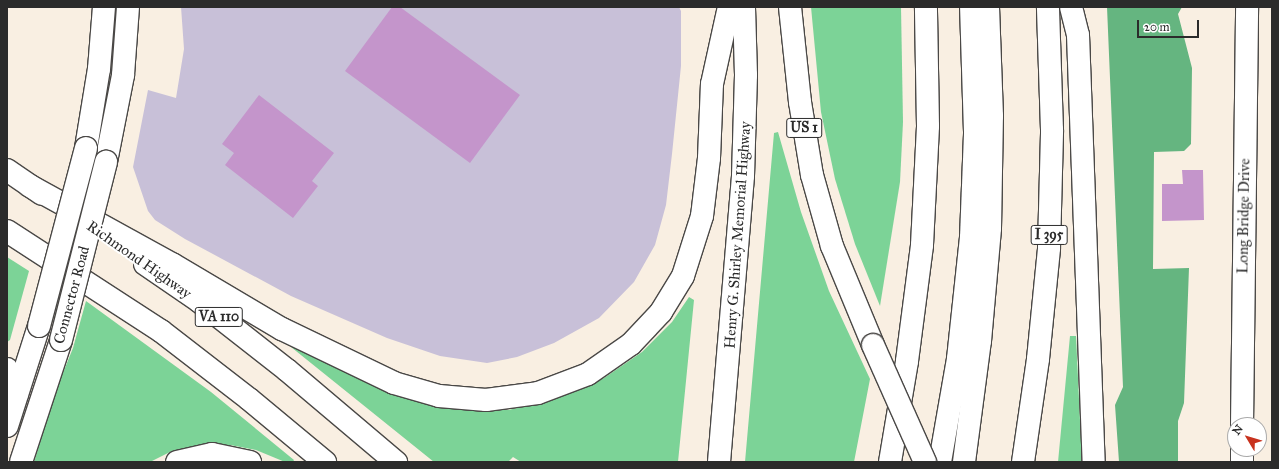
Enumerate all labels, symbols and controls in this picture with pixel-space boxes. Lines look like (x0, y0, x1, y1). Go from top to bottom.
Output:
scale bar (1139, 12, 1201, 38)
text: 20 m (1144, 20, 1170, 34)
road number: US 1 (786, 116, 822, 140)
street label: Henry G. Shirley Memorial Highway (721, 121, 755, 349)
street label: Long Bridge Drive (1234, 158, 1254, 274)
street label: Richmond Highway (83, 217, 195, 303)
road number: I 395 (1030, 223, 1068, 247)
street label: Connector Road (50, 244, 94, 346)
road number: VA 110 (194, 305, 244, 329)
north arrow (1227, 417, 1267, 457)
text: N (1230, 422, 1246, 438)

